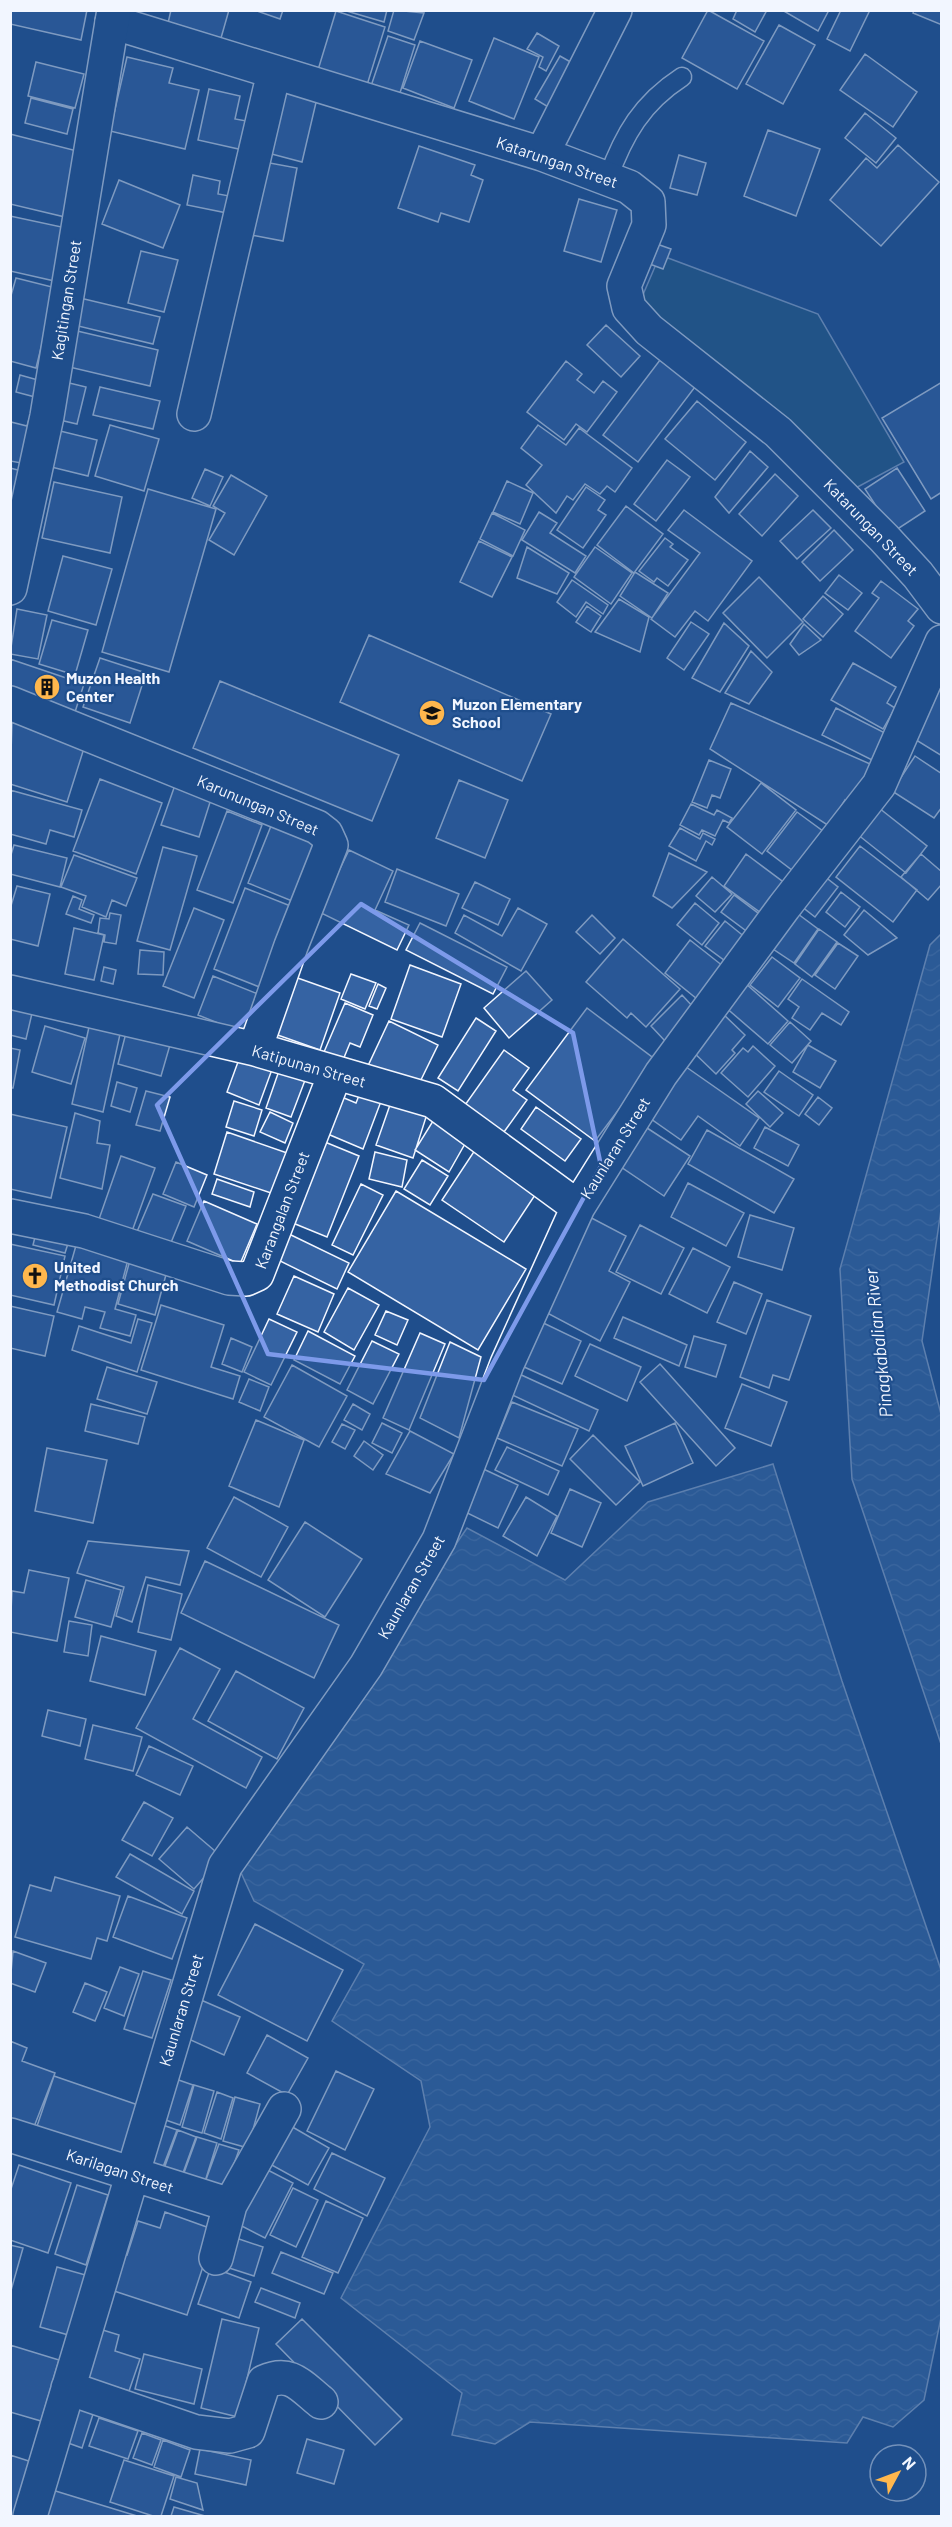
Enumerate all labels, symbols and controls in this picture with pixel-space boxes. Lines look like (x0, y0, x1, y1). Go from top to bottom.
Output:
street label: Katarungan Street (494, 132, 620, 191)
street label: Kagitingan Street (47, 238, 84, 361)
street label: Katarungan Street (820, 474, 922, 579)
place label: Muzon Health Center (66, 668, 160, 705)
building icon: Muzon Health Center (32, 672, 62, 702)
place label: Muzon Elementary School (452, 694, 582, 731)
school or university icon: Muzon Elementary School (417, 698, 447, 728)
street label: Karunungan Street (194, 770, 322, 839)
street label: Katipunan Street (250, 1040, 368, 1091)
street label: Kaunlaran Street (576, 1093, 653, 1202)
street label: Karangalan Street (250, 1148, 313, 1271)
place label: United Methodist Church (54, 1257, 179, 1294)
church icon: United Methodist Church (20, 1261, 50, 1291)
water label: Pinagkabalian River (859, 1267, 897, 1419)
street label: Kaunlaran Street (373, 1532, 448, 1642)
street label: Kaunlaran Street (154, 1951, 207, 2068)
street label: Karilagan Street (64, 2144, 176, 2197)
north arrow (868, 2443, 928, 2503)
text: N (899, 2453, 920, 2473)

